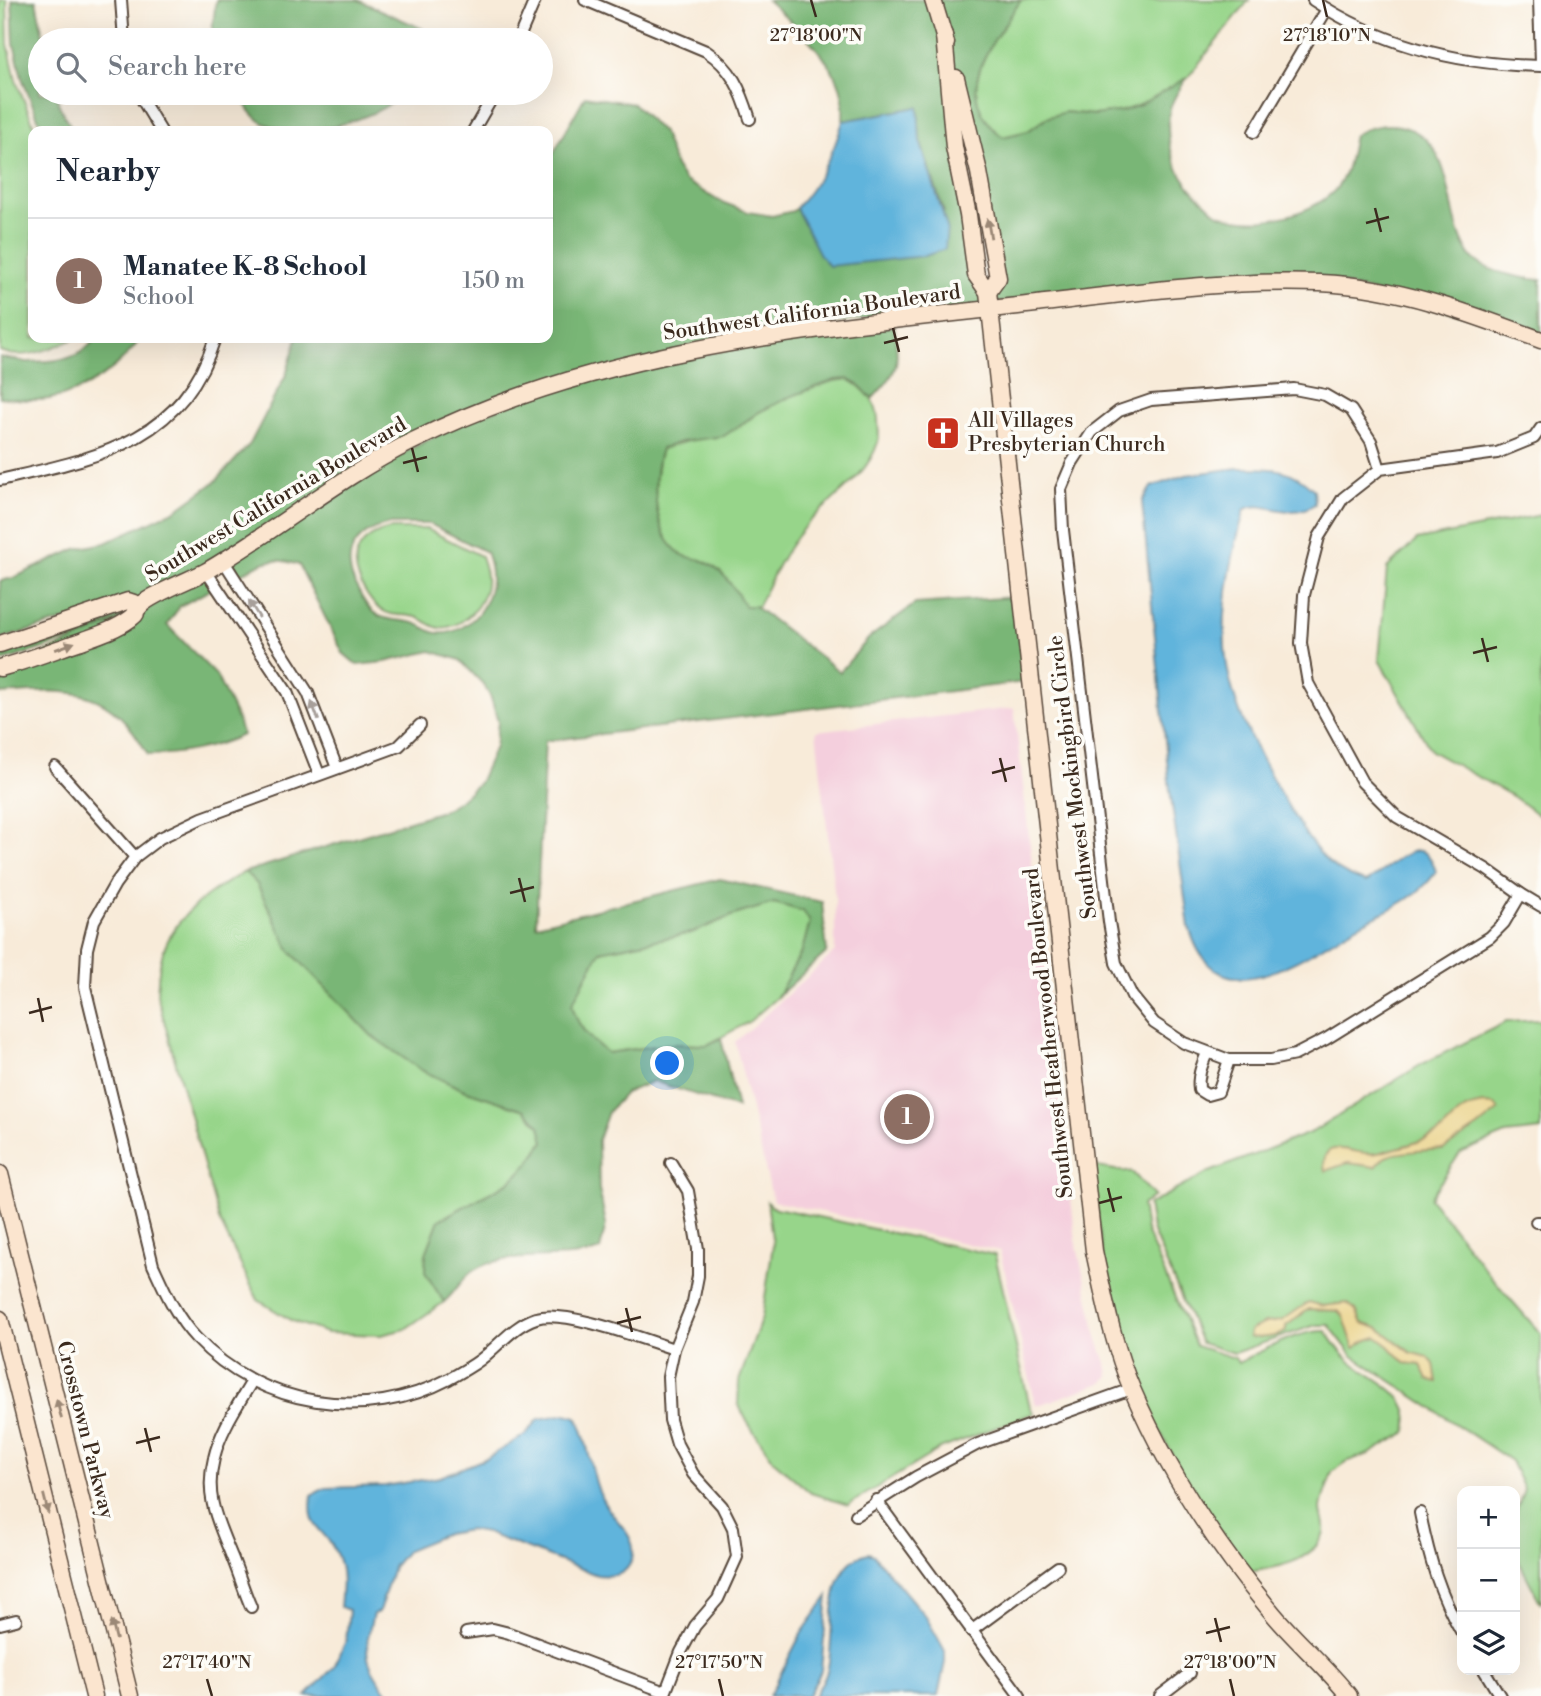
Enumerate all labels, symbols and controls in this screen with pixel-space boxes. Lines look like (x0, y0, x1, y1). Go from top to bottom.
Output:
text: 27°18'00"N (770, 24, 863, 47)
text: 27°18'10"N (1283, 24, 1372, 47)
search box (28, 28, 553, 105)
icon: search (52, 48, 90, 86)
text: Search here (108, 51, 247, 83)
text: Nearby (56, 153, 160, 191)
one-way arrow (983, 216, 994, 238)
text: Manatee K-8 School (123, 251, 367, 283)
text: 1 (73, 267, 85, 295)
text: 150 m (462, 267, 525, 295)
street label: Southwest California Boulevard (662, 279, 962, 347)
text: School (123, 283, 194, 311)
place label: All Villages Presbyterian Church (967, 408, 1166, 458)
street label: Southwest California Boulevard (141, 412, 411, 588)
church icon: All Villages Presbyterian Church (924, 414, 962, 452)
one-way arrow (247, 600, 261, 618)
street label: Southwest Mockingbird Circle (1043, 634, 1103, 920)
one-way arrow (54, 641, 75, 652)
one-way arrow (309, 701, 320, 722)
street label: Southwest Heatherwood Boulevard (1019, 866, 1079, 1199)
your location (650, 1046, 684, 1080)
pin: 1 (884, 1091, 930, 1143)
street label: Crosstown Parkway (50, 1338, 120, 1522)
one-way arrow (53, 1398, 64, 1420)
map controls (1457, 1486, 1520, 1675)
button: + (1457, 1486, 1520, 1549)
one-way arrow (41, 1493, 52, 1515)
button: − (1457, 1549, 1520, 1612)
button: layers (1457, 1612, 1520, 1675)
one-way arrow (108, 1619, 119, 1641)
text: 27°17'40"N (163, 1651, 252, 1674)
text: 27°17'50"N (675, 1651, 764, 1674)
text: 27°18'00"N (1184, 1651, 1277, 1674)

